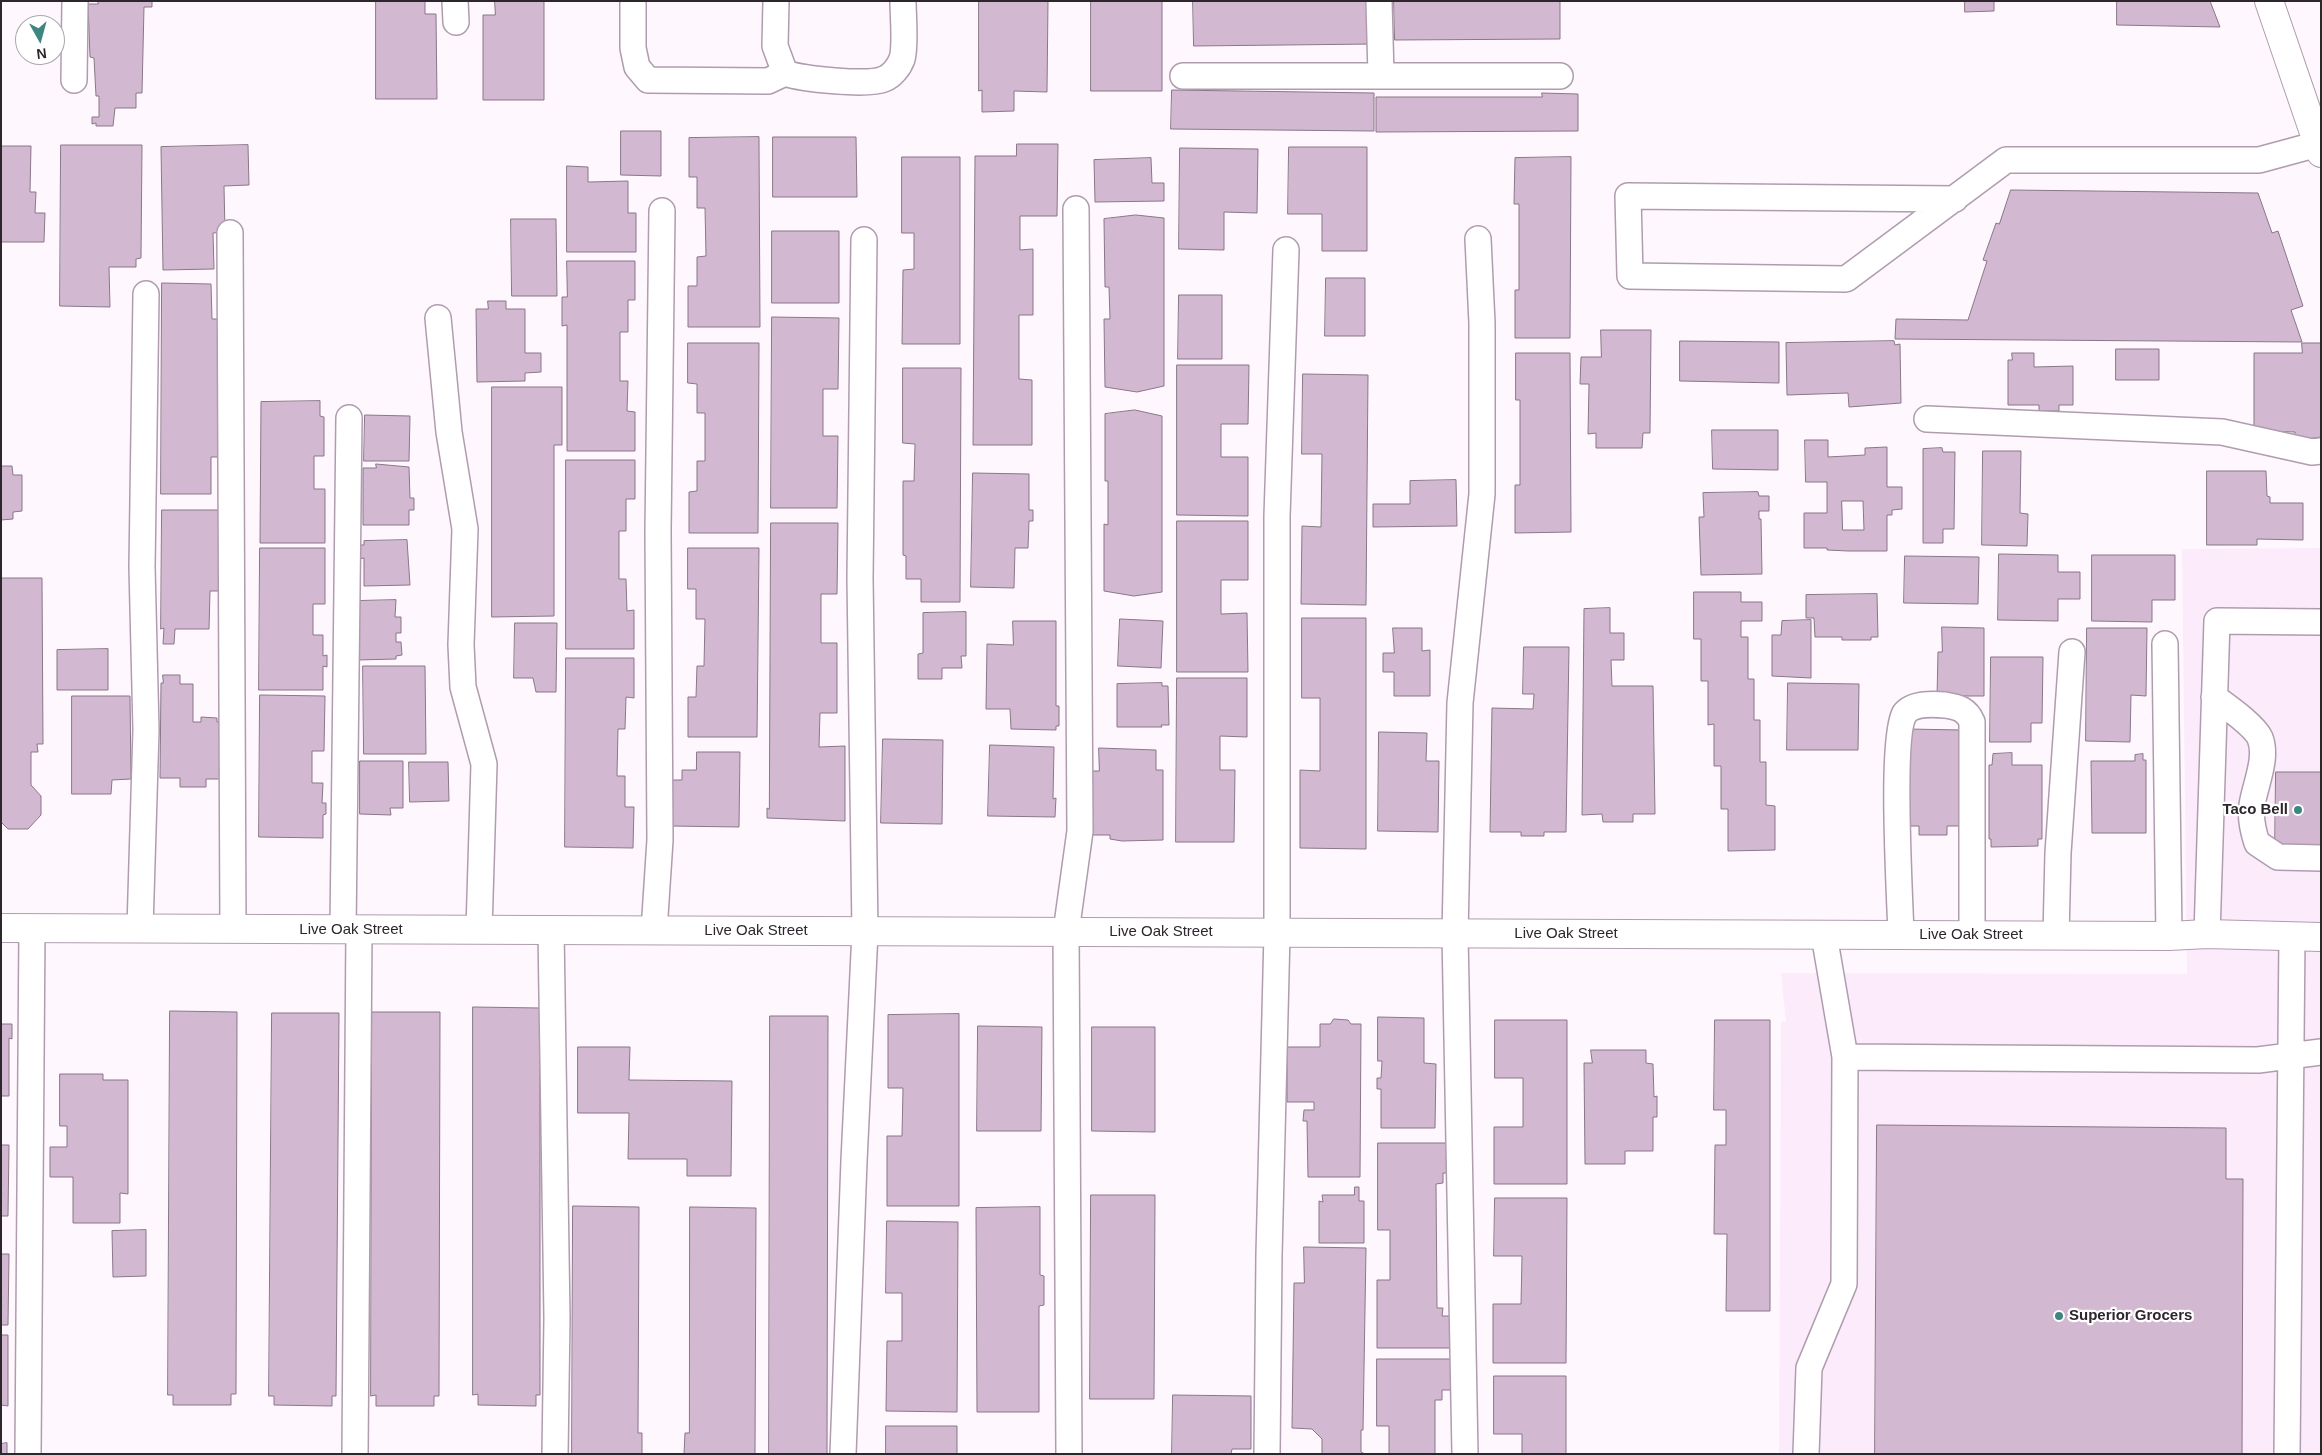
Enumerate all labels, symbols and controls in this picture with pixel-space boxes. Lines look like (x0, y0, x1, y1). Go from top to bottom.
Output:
north arrow (15, 15, 65, 65)
text: N (36, 45, 48, 62)
place label: Taco Bell (2222, 801, 2288, 819)
marker: Taco Bell (2292, 804, 2304, 816)
street label: Live Oak Street (299, 921, 403, 939)
street label: Live Oak Street (704, 922, 808, 940)
street label: Live Oak Street (1109, 923, 1213, 941)
street label: Live Oak Street (1514, 925, 1618, 943)
street label: Live Oak Street (1919, 926, 2023, 944)
place label: Superior Grocers (2069, 1307, 2192, 1325)
marker: Superior Grocers (2053, 1310, 2065, 1322)

